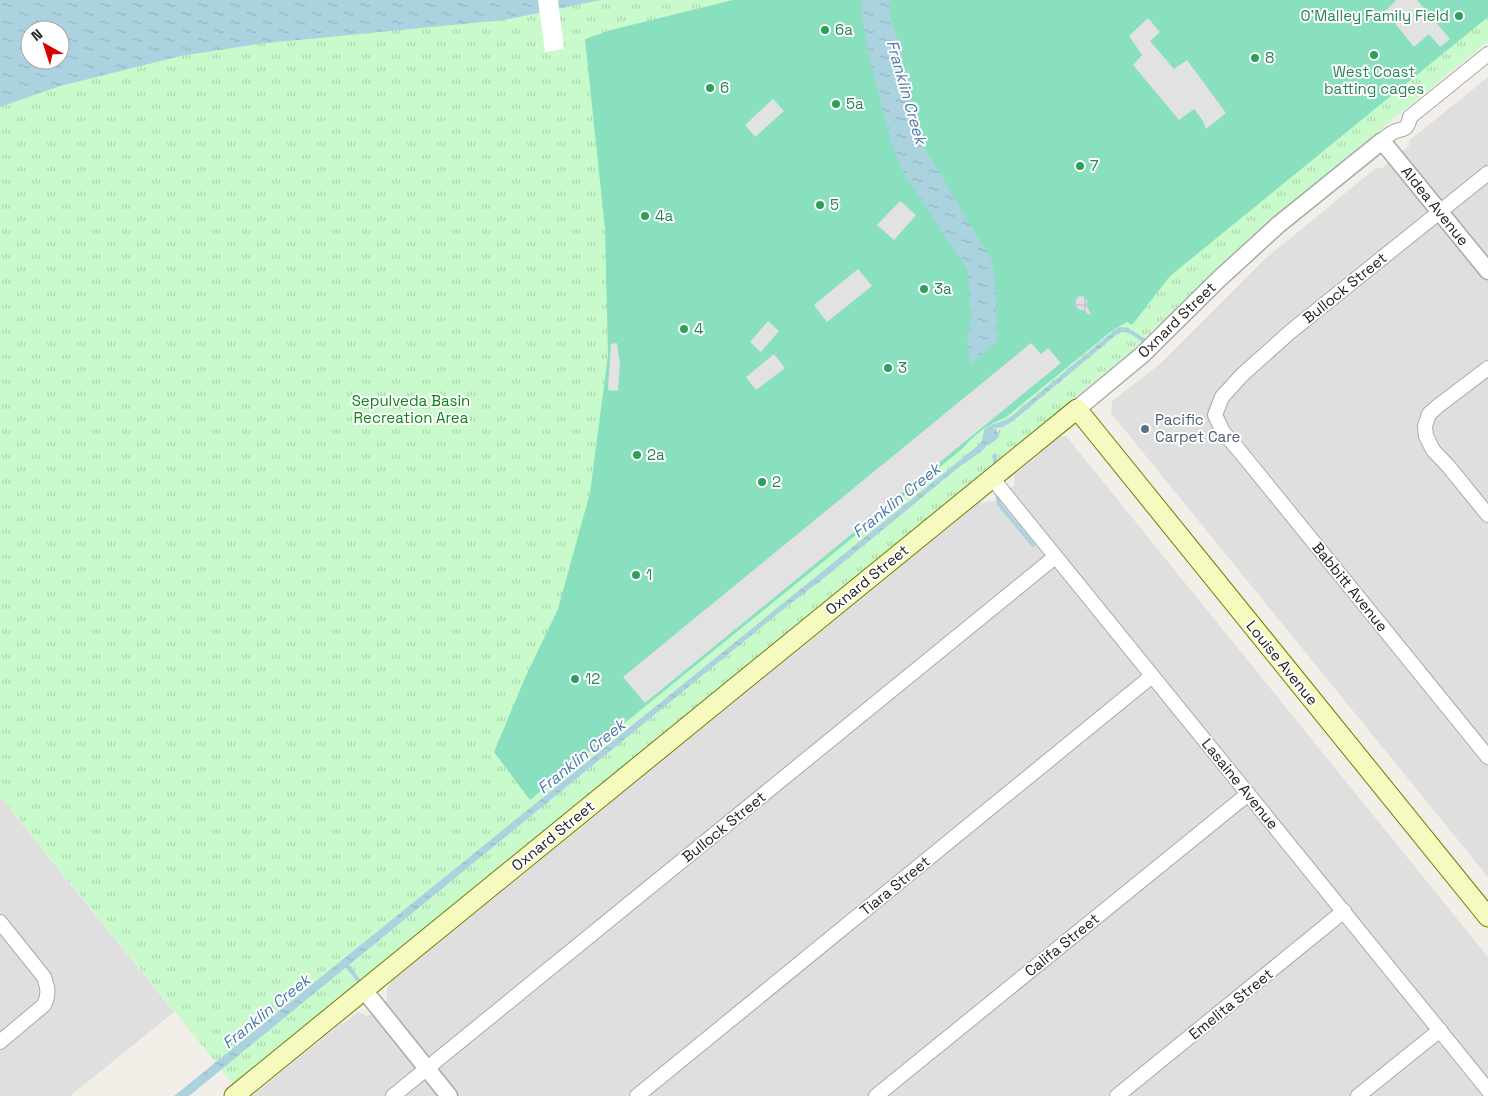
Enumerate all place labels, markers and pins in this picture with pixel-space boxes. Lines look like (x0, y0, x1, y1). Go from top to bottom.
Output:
place label: O'Malley Family Field (1301, 6, 1449, 25)
marker: O'Malley Family Field (1453, 10, 1465, 22)
place label: 6a (835, 20, 853, 39)
marker: 6a (819, 24, 831, 36)
place label: 8 (1265, 48, 1274, 67)
marker: West Coast batting cages (1368, 49, 1380, 61)
marker: 8 (1249, 52, 1261, 64)
place label: West Coast batting cages (1324, 62, 1424, 98)
place label: 6 (720, 78, 729, 97)
marker: 6 (704, 82, 716, 94)
place label: 5a (846, 94, 864, 113)
marker: 5a (830, 98, 842, 110)
place label: 7 (1090, 156, 1098, 175)
marker: 7 (1074, 160, 1086, 172)
place label: 5 (830, 195, 839, 214)
marker: 5 (814, 199, 826, 211)
place label: 4a (655, 206, 673, 225)
marker: 4a (639, 210, 651, 222)
place label: 3a (934, 279, 952, 298)
marker: 3a (918, 283, 930, 295)
place label: 4 (694, 319, 703, 338)
marker: 4 (678, 323, 690, 335)
place label: 3 (898, 358, 907, 377)
marker: 3 (882, 362, 894, 374)
place label: Pacific Carpet Care (1155, 410, 1241, 446)
marker: Pacific Carpet Care (1139, 423, 1151, 435)
place label: 2a (647, 445, 665, 464)
marker: 2a (631, 449, 643, 461)
place label: 2 (772, 472, 781, 491)
marker: 2 (756, 476, 768, 488)
place label: 1 (646, 565, 652, 584)
marker: 1 (630, 569, 642, 581)
place label: 12 (585, 669, 600, 688)
marker: 12 (569, 673, 581, 685)

